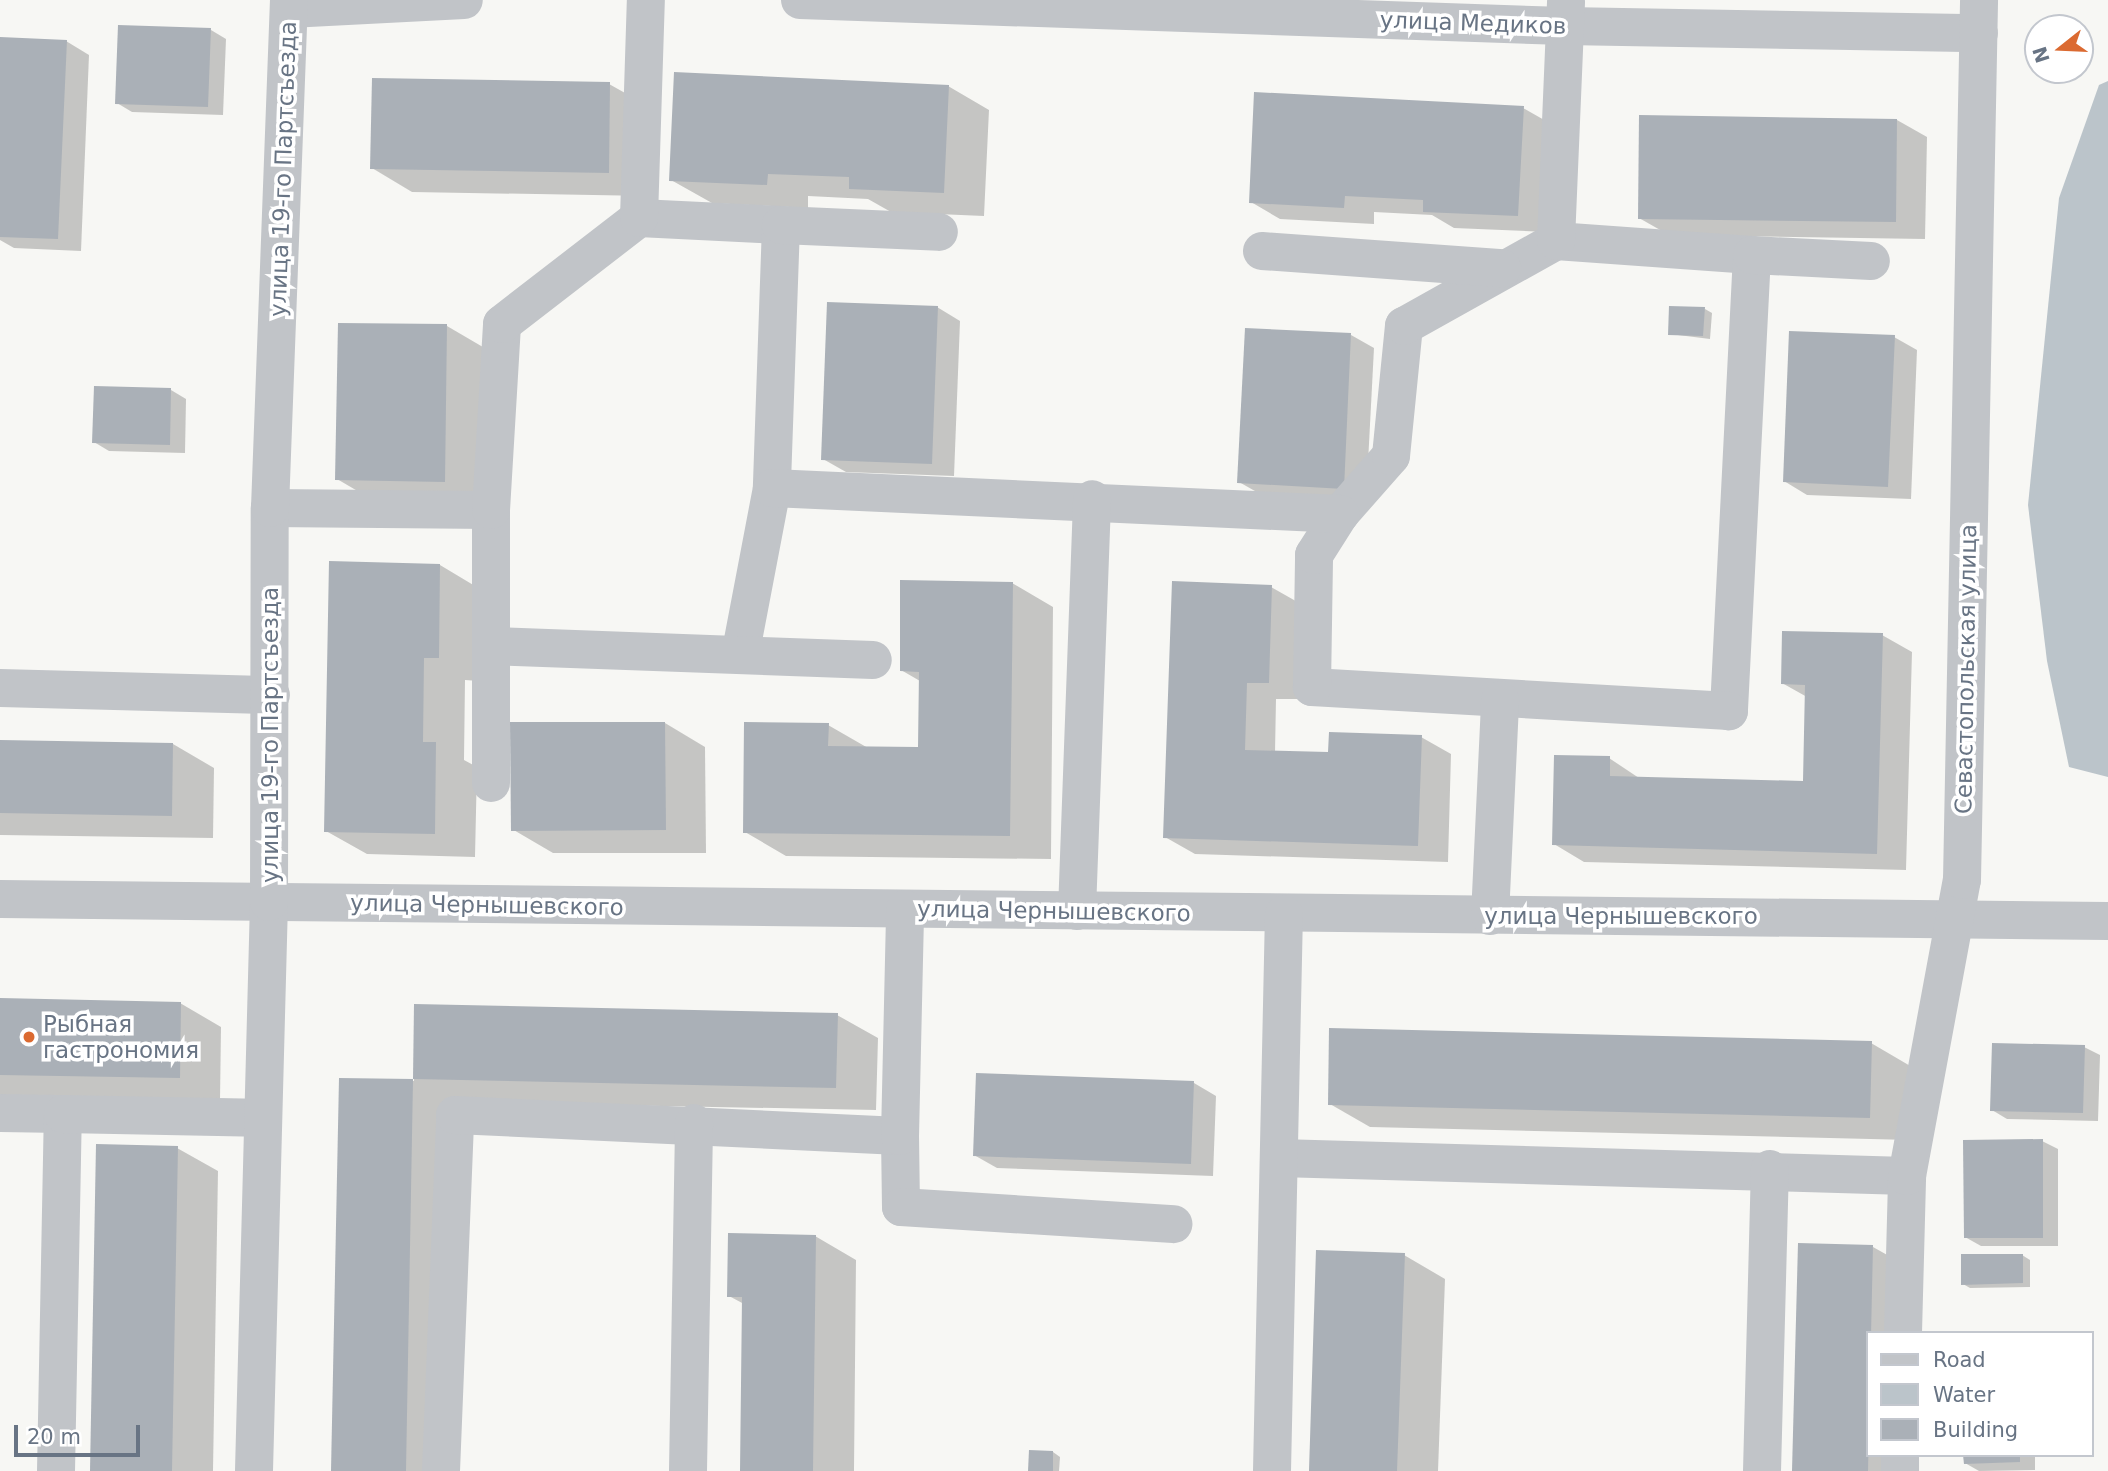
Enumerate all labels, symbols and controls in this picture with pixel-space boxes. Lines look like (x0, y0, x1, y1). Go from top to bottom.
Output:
street label: улица Медиков (1379, 6, 1567, 40)
north arrow (2024, 14, 2094, 84)
street label: улица 19-го Партсъезда (264, 21, 302, 317)
text: N (2028, 44, 2054, 66)
street label: Севастопольская улица (1950, 524, 1982, 814)
street label: улица 19-го Партсъезда (256, 587, 284, 883)
street label: улица Чернышевского (350, 889, 624, 921)
street label: улица Чернышевского (917, 895, 1191, 927)
street label: улица Чернышевского (1484, 902, 1758, 930)
place label: Рыбная гастрономия (43, 1010, 199, 1064)
marker: Рыбная гастрономия (21, 1029, 37, 1045)
legend (1867, 1331, 2094, 1457)
text: Road (1933, 1348, 1986, 1372)
text: Water (1933, 1383, 1995, 1407)
scale bar (18, 1412, 144, 1456)
text: Building (1933, 1418, 2018, 1442)
text: 20 m (27, 1425, 81, 1449)

